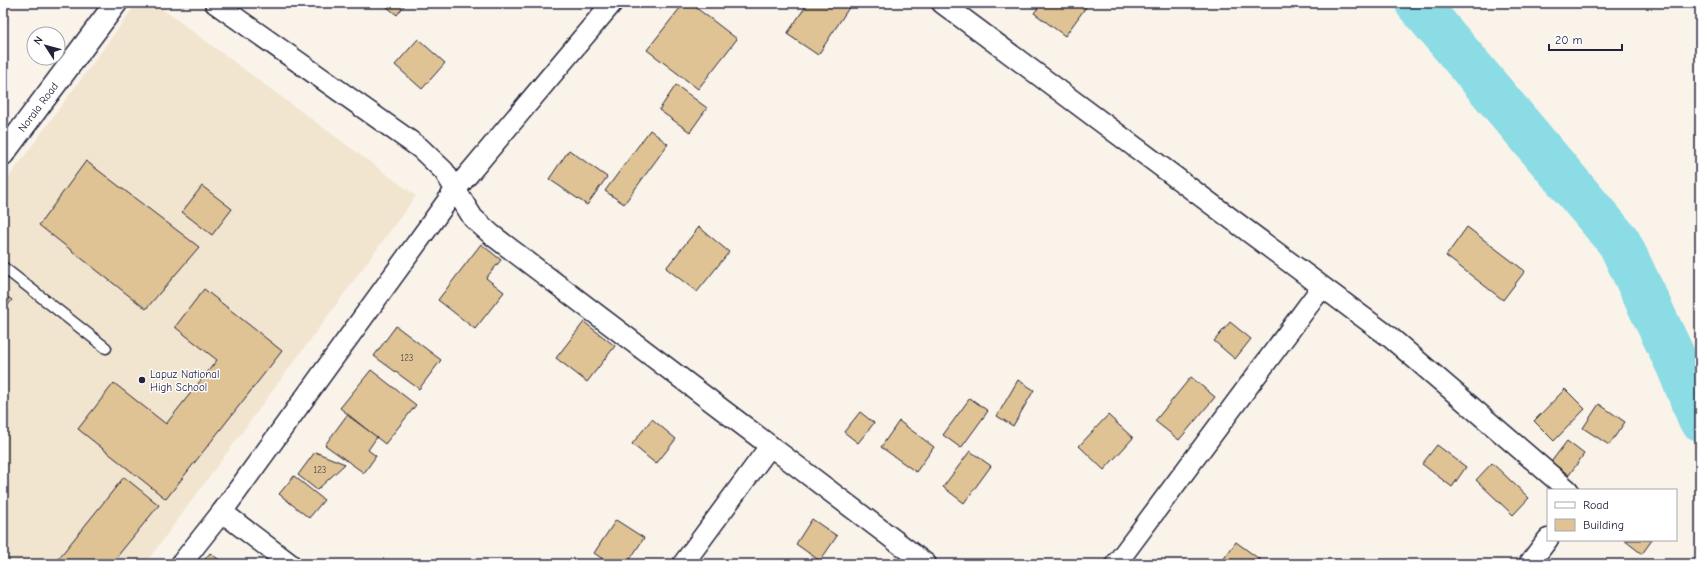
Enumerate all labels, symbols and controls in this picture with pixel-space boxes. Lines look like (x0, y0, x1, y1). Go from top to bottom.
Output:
north arrow (26, 26, 66, 66)
scale bar (1549, 26, 1622, 52)
text: 20 m (1555, 33, 1583, 47)
text: N (31, 34, 46, 47)
street label: Norala Road (16, 80, 61, 135)
house number: 123 (401, 353, 413, 363)
place label: Lapuz National High School (150, 368, 219, 394)
marker: Lapuz National High School (137, 375, 147, 385)
house number: 123 (314, 465, 326, 475)
legend (1547, 489, 1677, 541)
text: Road (1583, 498, 1609, 512)
text: Building (1583, 518, 1624, 532)

